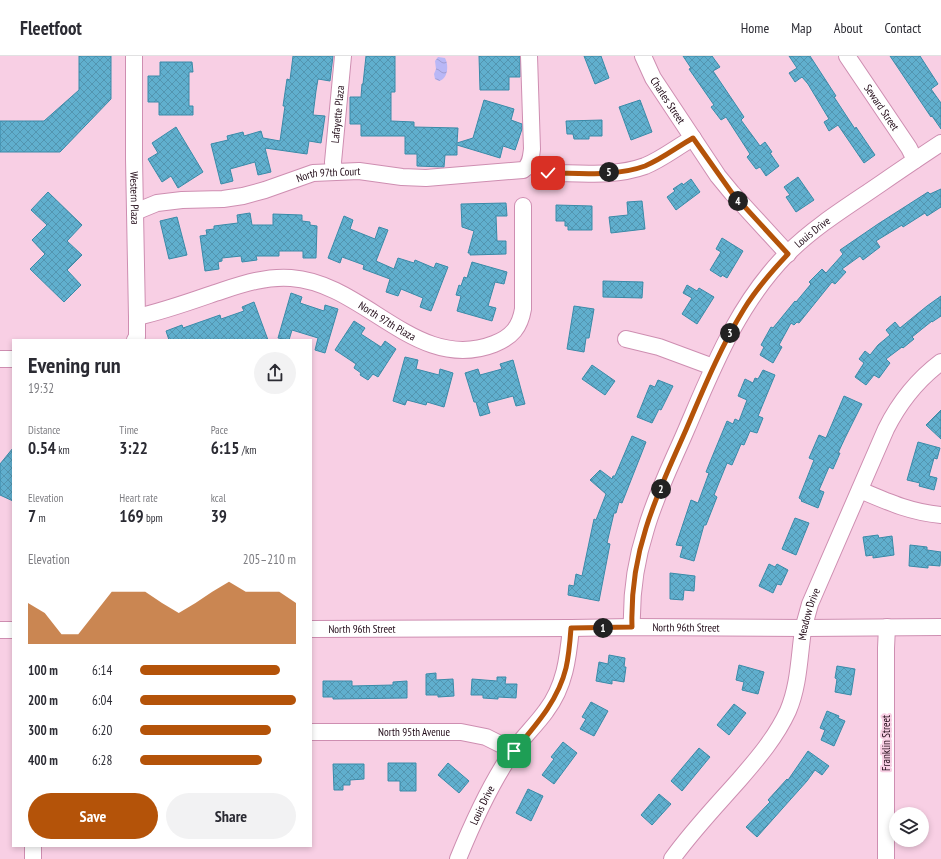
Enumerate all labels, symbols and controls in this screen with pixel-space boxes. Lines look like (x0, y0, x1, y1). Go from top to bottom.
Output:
text: Fleetfoot (20, 16, 82, 40)
text: Home (741, 19, 769, 37)
text: Map (791, 19, 812, 37)
text: About (834, 19, 863, 37)
text: Contact (885, 19, 921, 37)
street label: Charles Street (647, 74, 688, 126)
street label: Seward Street (861, 82, 902, 133)
street label: Lafayette Plaza (328, 85, 347, 144)
pin (531, 156, 565, 190)
icon: check (537, 162, 559, 184)
pin: 5 (599, 162, 619, 182)
street label: North 97th Court (294, 164, 361, 185)
text: 5 (606, 165, 612, 179)
street label: Western Plaza (127, 171, 142, 225)
pin: 4 (728, 191, 748, 211)
text: 4 (735, 194, 741, 208)
street label: Louis Drive (791, 213, 833, 251)
street label: North 97th Plaza (356, 298, 418, 344)
pin: 3 (720, 323, 740, 343)
text: 3 (727, 326, 733, 340)
text: Evening run (28, 351, 121, 379)
button: share (254, 352, 296, 394)
text: 19:32 (28, 380, 54, 397)
text: Distance (28, 423, 60, 437)
text: Time (119, 423, 138, 437)
text: Pace (211, 423, 228, 437)
text: 0.54 (28, 437, 56, 459)
text: 3:22 (119, 437, 148, 459)
text: 6:15 (211, 437, 239, 459)
text: km (56, 443, 70, 457)
text: /km (239, 443, 256, 457)
pin: 2 (651, 479, 671, 499)
text: 2 (658, 482, 664, 496)
text: Elevation (28, 491, 63, 505)
text: Heart rate (119, 491, 158, 505)
text: kcal (211, 491, 226, 505)
text: 7 (28, 505, 36, 527)
text: 169 (119, 505, 144, 527)
text: 39 (211, 505, 227, 527)
text: m (36, 511, 46, 525)
text: bpm (144, 511, 163, 525)
text: Elevation (28, 551, 70, 568)
text: 205–210 m (243, 551, 296, 568)
street label: Meadow Drive (795, 585, 823, 641)
pin: 1 (593, 618, 613, 638)
street label: North 96th Street (652, 620, 720, 635)
text: 1 (600, 621, 606, 635)
street label: North 96th Street (328, 622, 396, 636)
text: 100 m (28, 662, 58, 679)
text: 6:14 (92, 662, 112, 679)
text: 200 m (28, 692, 58, 709)
text: 6:04 (92, 692, 112, 709)
street label: Franklin Street (879, 715, 893, 771)
text: 300 m (28, 722, 58, 739)
text: 6:20 (92, 722, 112, 739)
street label: North 95th Avenue (378, 725, 450, 739)
pin (497, 734, 531, 768)
icon: arrive (503, 740, 525, 762)
text: 400 m (28, 752, 58, 769)
text: 6:28 (92, 752, 112, 769)
street label: Louis Drive (466, 783, 498, 827)
button: Save (28, 793, 158, 839)
button: Share (166, 793, 296, 839)
map controls (889, 807, 929, 847)
button: layers (889, 807, 929, 847)

